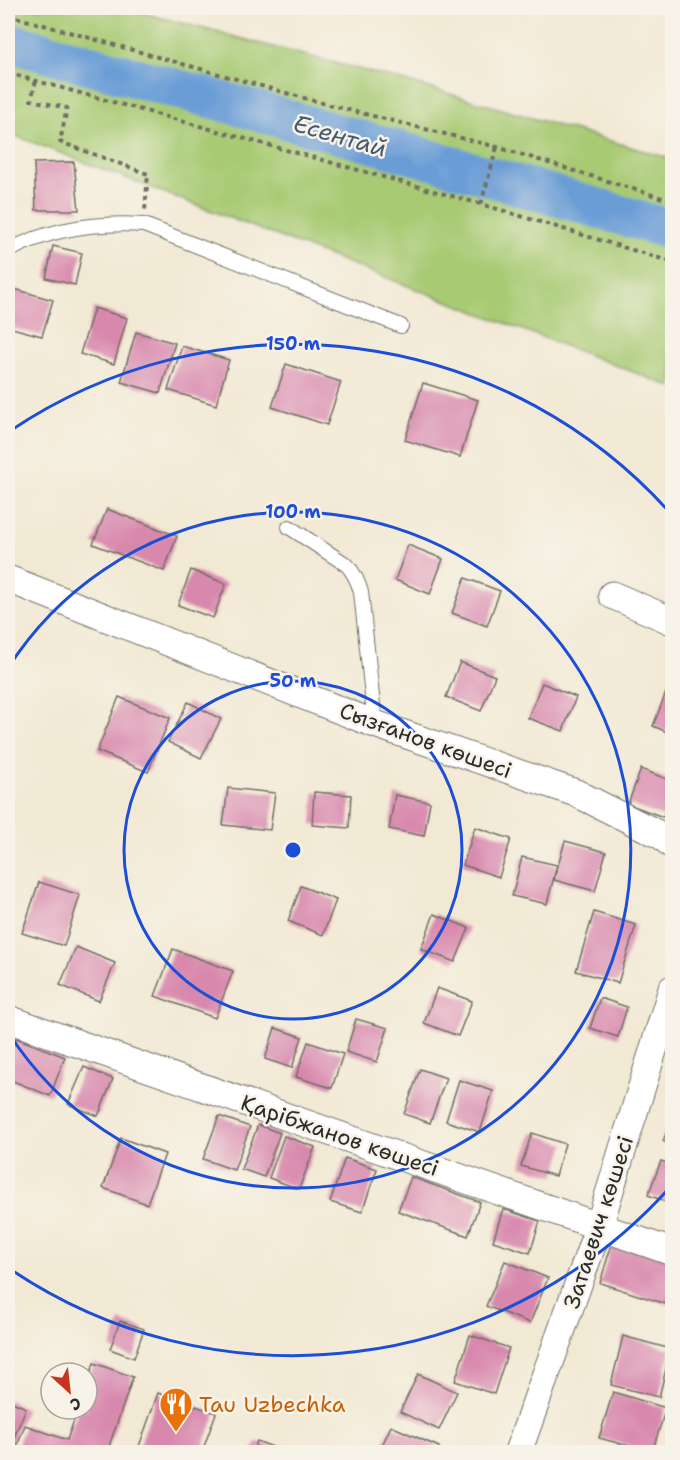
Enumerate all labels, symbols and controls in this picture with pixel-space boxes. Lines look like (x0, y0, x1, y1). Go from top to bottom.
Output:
water label: Есентай (289, 107, 391, 165)
text: 150 m (266, 332, 321, 356)
text: 100 m (265, 500, 321, 524)
text: 50 m (270, 669, 317, 693)
street label: Сызғанов көшесі (336, 696, 516, 785)
centre of rings (283, 840, 303, 860)
street label: Қарібжанов көшесі (237, 1088, 443, 1183)
street label: Затаевич көшесі (557, 1132, 640, 1312)
north arrow (39, 1361, 99, 1421)
restaurant icon: Tau Uzbechka (158, 1386, 194, 1433)
place label: Tau Uzbechka (199, 1390, 346, 1419)
text: С (66, 1392, 85, 1416)

